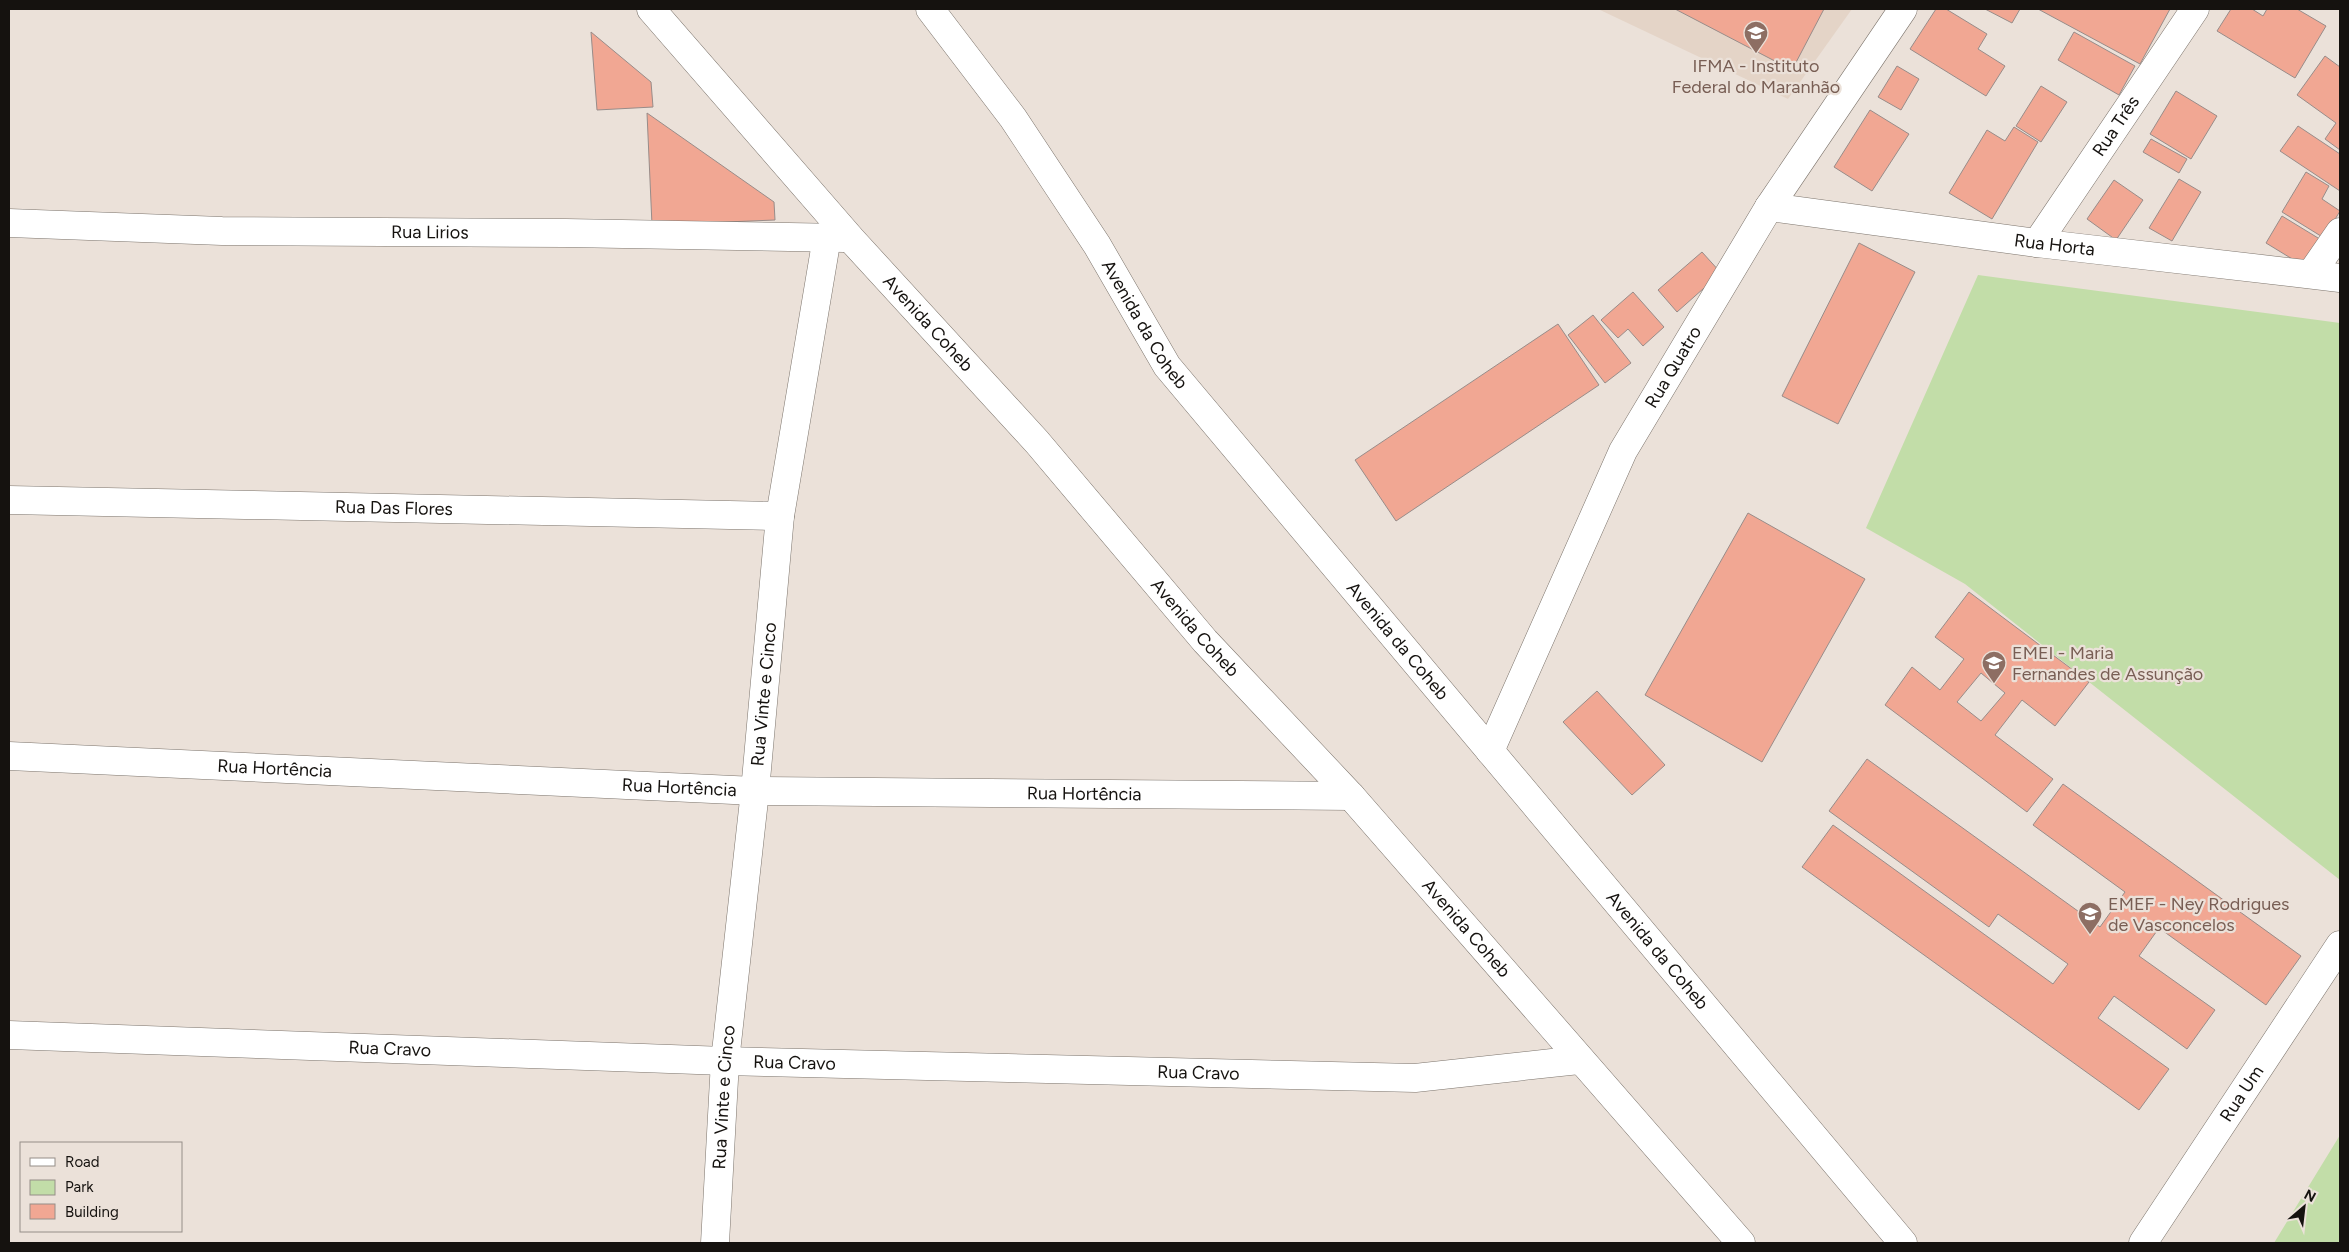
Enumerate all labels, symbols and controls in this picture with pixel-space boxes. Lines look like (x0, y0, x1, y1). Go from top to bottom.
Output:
school or university icon: IFMA - Instituto Federal do Maranhão (1743, 20, 1769, 54)
place label: IFMA - Instituto Federal do Maranhão (1672, 55, 1840, 98)
street label: Rua Três (2088, 92, 2144, 161)
street label: Rua Lirios (391, 221, 469, 243)
street label: Rua Horta (2013, 229, 2096, 261)
street label: Avenida da Coheb (1097, 256, 1193, 394)
street label: Avenida Coheb (878, 270, 978, 376)
street label: Rua Quatro (1640, 322, 1706, 412)
street label: Rua Das Flores (335, 496, 453, 520)
street label: Avenida Coheb (1146, 574, 1244, 681)
street label: Avenida da Coheb (1342, 577, 1454, 705)
street label: Rua Vinte e Cinco (746, 621, 781, 767)
place label: EMEI - Maria Fernandes de Assunção (2012, 642, 2203, 685)
school or university icon: EMEI - Maria Fernandes de Assunção (1981, 650, 2007, 684)
street label: Rua Hortência (217, 755, 333, 782)
street label: Rua Hortência (621, 774, 737, 801)
street label: Rua Hortência (1027, 782, 1142, 805)
street label: Avenida Coheb (1418, 875, 1515, 982)
street label: Avenida da Coheb (1602, 887, 1713, 1014)
place label: EMEF - Ney Rodrigues de Vasconcelos (2108, 893, 2290, 936)
school or university icon: EMEF - Ney Rodrigues de Vasconcelos (2077, 901, 2103, 935)
street label: Rua Vinte e Cinco (708, 1024, 740, 1170)
street label: Rua Cravo (348, 1036, 431, 1061)
street label: Rua Cravo (753, 1051, 836, 1075)
street label: Rua Cravo (1157, 1061, 1240, 1085)
street label: Rua Um (2215, 1061, 2268, 1126)
legend (20, 1142, 182, 1232)
text: Road (65, 1153, 100, 1171)
text: Park (65, 1178, 94, 1196)
north arrow (2279, 1182, 2329, 1232)
text: N (2301, 1186, 2319, 1206)
text: Building (65, 1203, 119, 1221)

